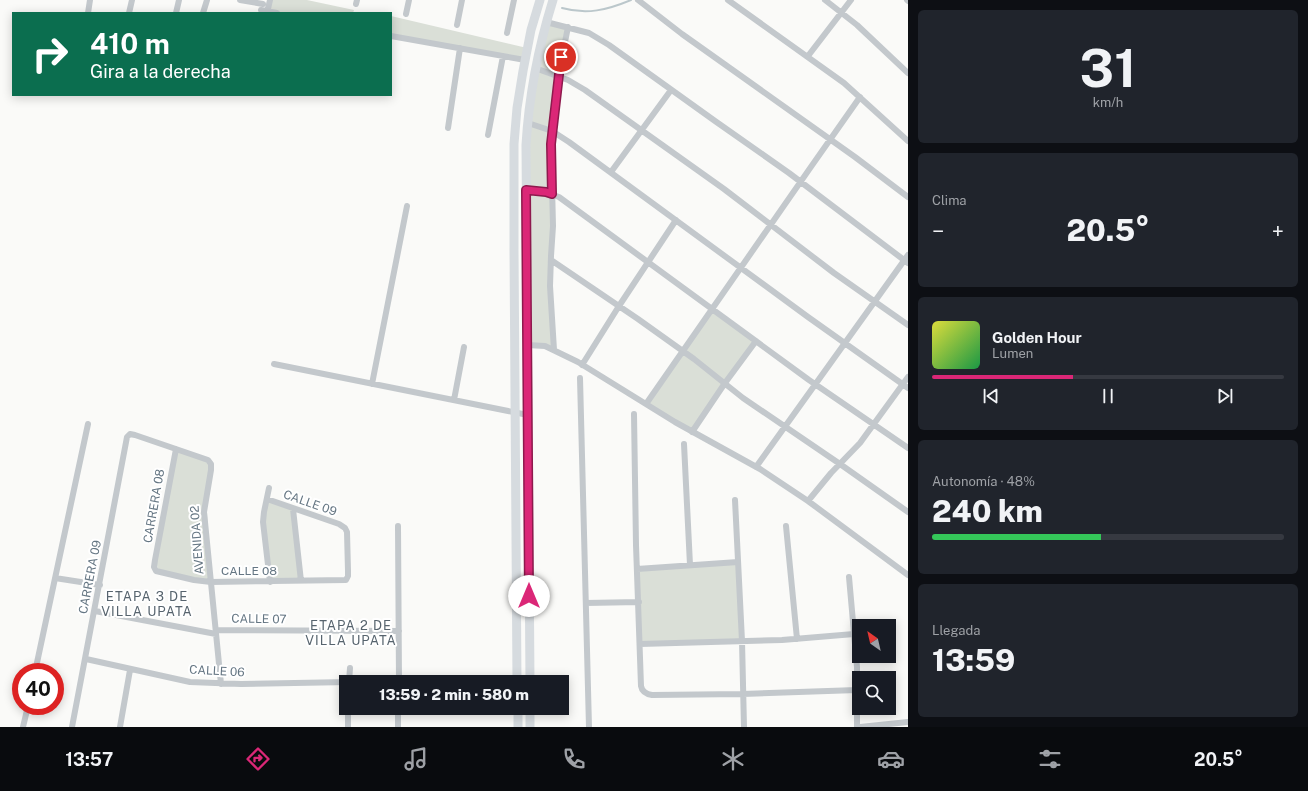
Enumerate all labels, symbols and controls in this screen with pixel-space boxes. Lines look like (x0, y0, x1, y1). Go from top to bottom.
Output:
text: 410 m (90, 27, 170, 60)
icon: right (24, 28, 76, 80)
text: 31 (1080, 38, 1136, 99)
pin (544, 40, 578, 74)
icon: arrive (550, 46, 572, 68)
text: Gira a la derecha (90, 61, 231, 82)
text: km/h (1093, 95, 1123, 110)
text: Clima (932, 193, 967, 208)
text: 20.5° (1066, 212, 1150, 248)
text: − (932, 218, 944, 244)
text: + (1272, 218, 1284, 244)
text: Golden Hour (992, 329, 1082, 346)
text: Lumen (992, 346, 1033, 361)
icon: previous (980, 385, 1002, 407)
icon: pause (1097, 385, 1119, 407)
icon: next (1214, 385, 1236, 407)
street label: CARRERA 08 (141, 468, 167, 544)
text: Autonomía · 48% (932, 474, 1035, 489)
street label: CALLE 09 (281, 487, 339, 519)
text: 240 km (932, 493, 1043, 529)
street label: AVENIDA 02 (188, 505, 206, 575)
street label: CARRERA 09 (76, 539, 104, 615)
street label: CALLE 08 (221, 564, 277, 578)
position arrow (508, 575, 550, 617)
district label: ETAPA 3 DE VILLA UPATA (101, 589, 193, 619)
street label: CALLE 07 (231, 612, 287, 626)
district label: ETAPA 2 DE VILLA UPATA (305, 618, 397, 648)
north arrow (852, 619, 896, 663)
map controls (852, 619, 896, 715)
text: Llegada (932, 623, 980, 638)
text: 13:59 (932, 642, 1015, 678)
speed limit sign: 40 (12, 663, 64, 715)
street label: CALLE 06 (189, 663, 245, 679)
button: search (852, 671, 896, 715)
text: 13:59 · 2 min · 580 m (379, 686, 529, 703)
icon: directions (244, 745, 272, 773)
icon: music (402, 745, 430, 773)
icon: phone (560, 745, 588, 773)
icon: climate (719, 745, 747, 773)
icon: car (877, 745, 905, 773)
icon: filters (1036, 745, 1064, 773)
text: 13:57 (65, 749, 113, 770)
text: 20.5° (1194, 749, 1243, 770)

